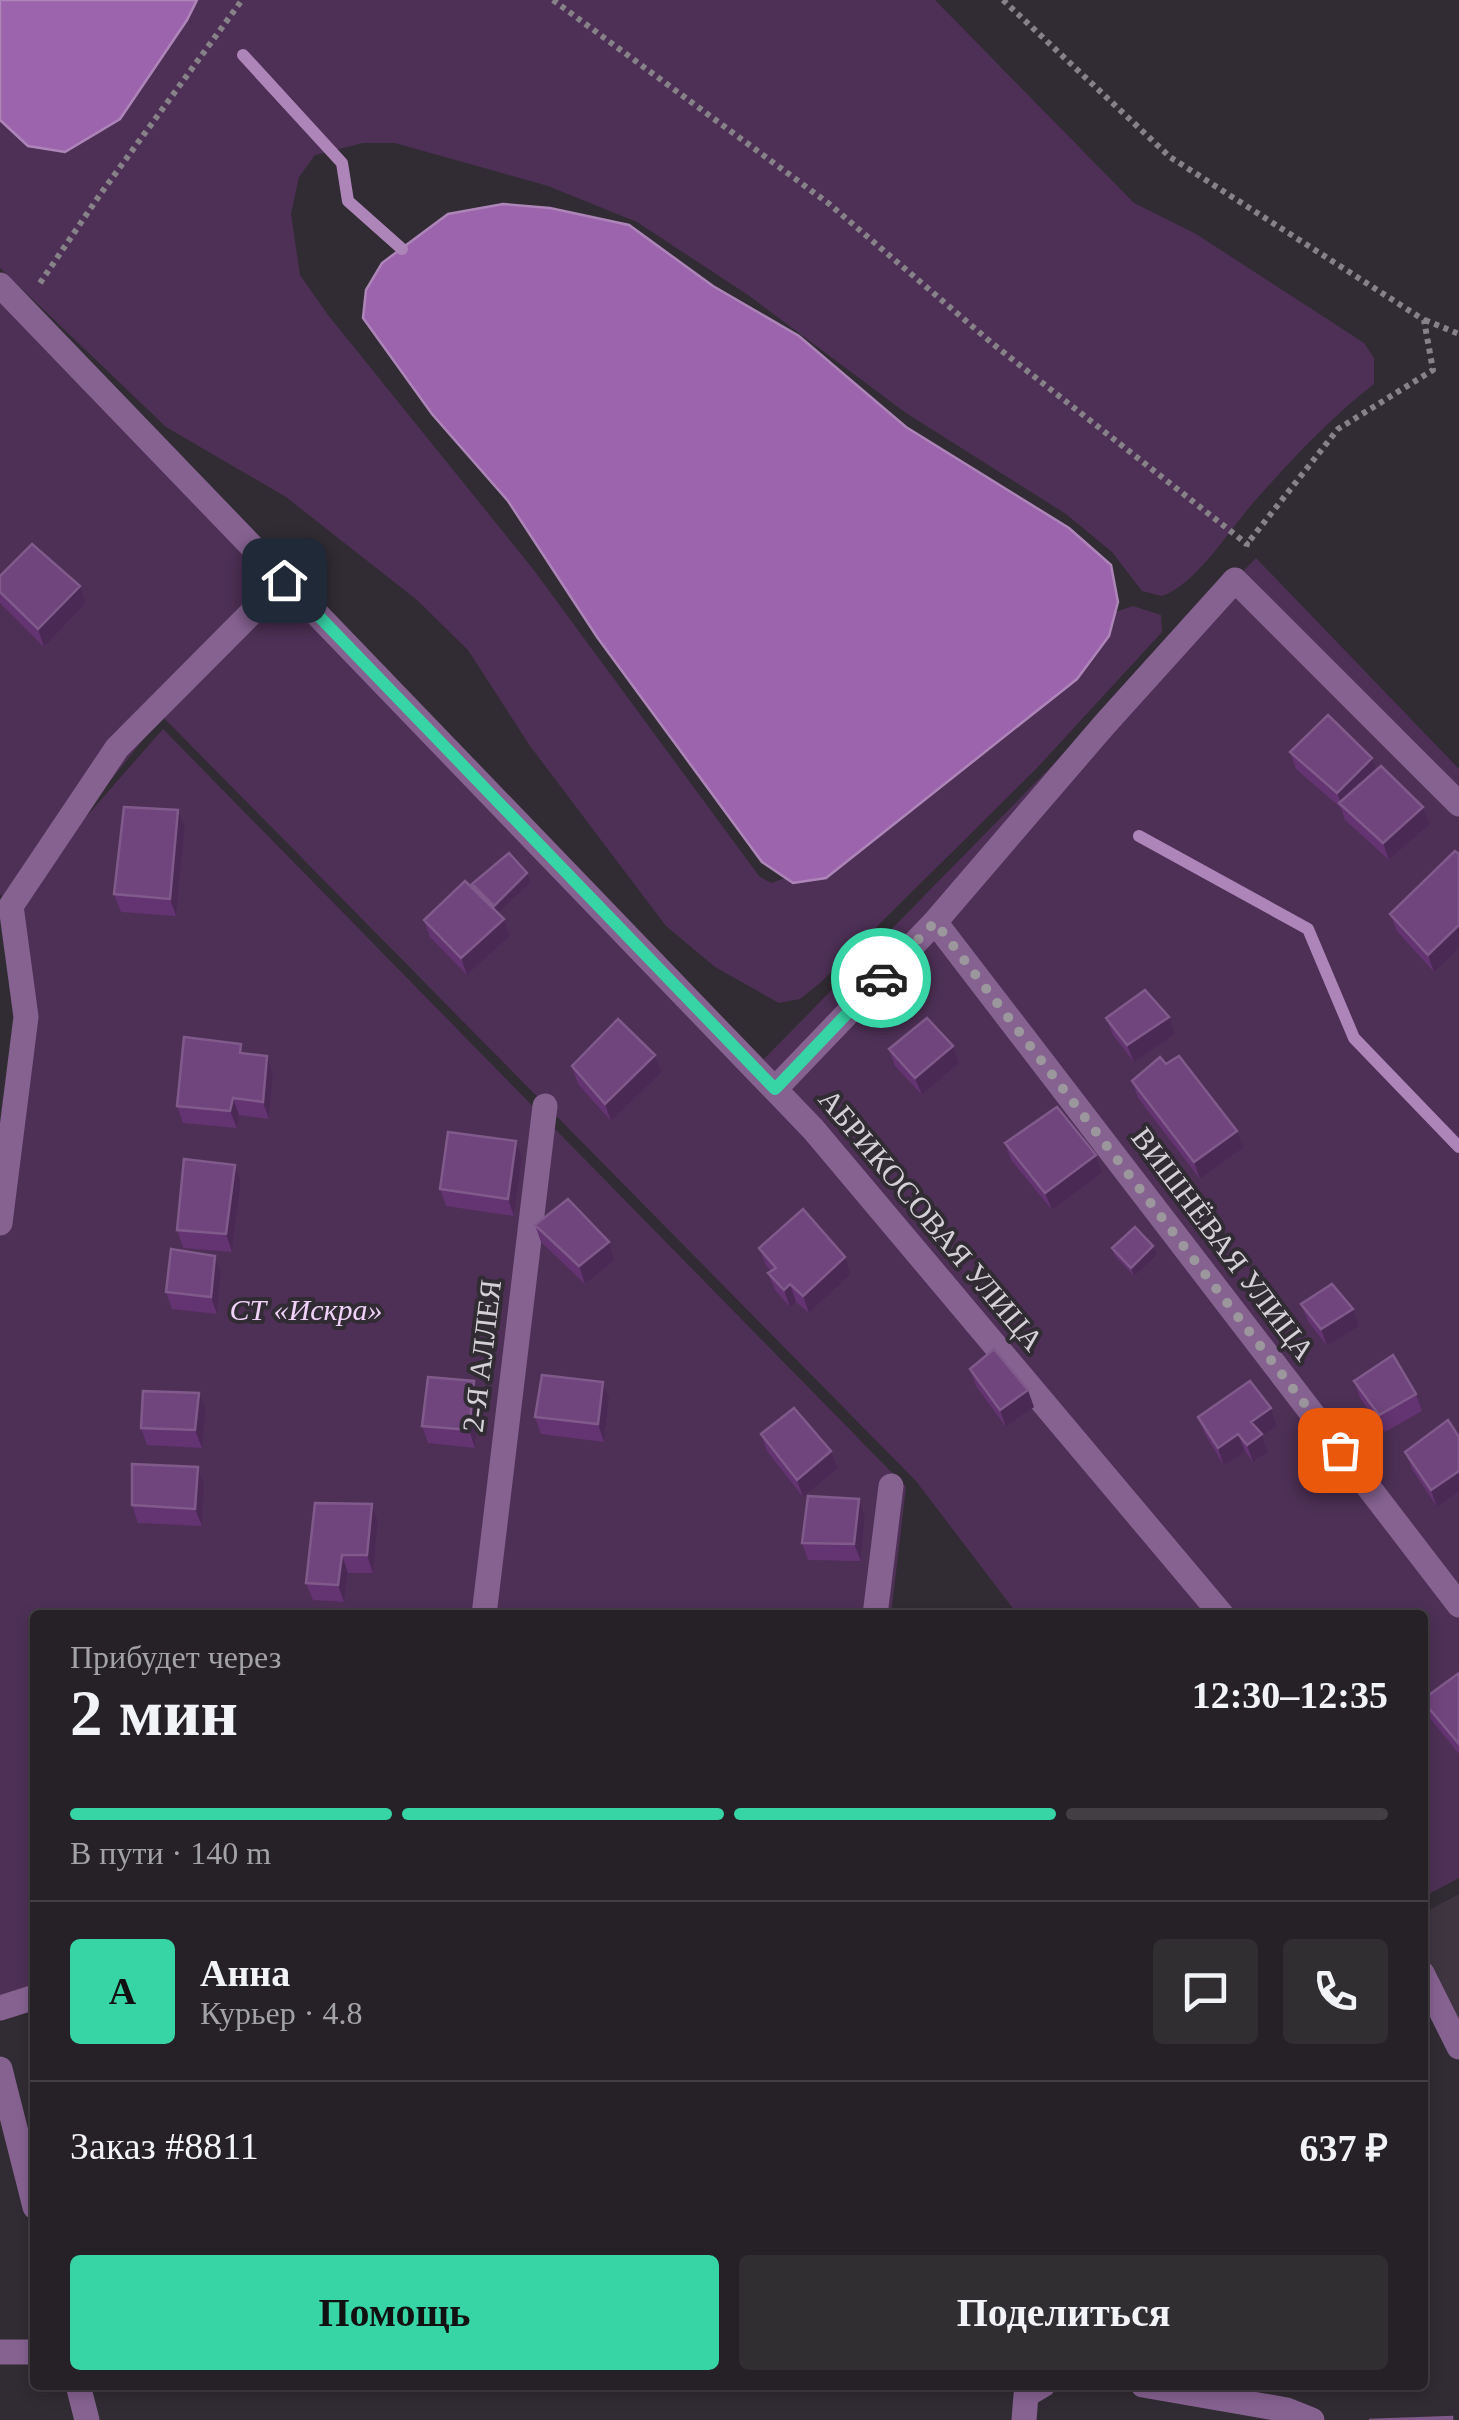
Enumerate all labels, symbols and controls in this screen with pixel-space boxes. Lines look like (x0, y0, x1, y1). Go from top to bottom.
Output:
pin (242, 538, 327, 623)
icon: home (257, 553, 312, 608)
courier (831, 928, 931, 1028)
icon: car (854, 951, 909, 1006)
street label: АБРИКОСОВАЯ УЛИЦА (812, 1082, 1051, 1357)
street label: ВИШНЁВАЯ УЛИЦА (1125, 1121, 1322, 1367)
street label: 2-Я АЛЛЕЯ (456, 1278, 507, 1434)
park label: СТ «Искра» (229, 1293, 383, 1326)
pin (1298, 1408, 1383, 1493)
icon: bag (1313, 1423, 1368, 1478)
text: Прибудет через (70, 1639, 281, 1675)
text: 12:30–12:35 (1192, 1674, 1388, 1716)
text: 2 мин (70, 1677, 238, 1749)
text: В пути · 140 m (70, 1835, 271, 1871)
button: chat (1153, 1939, 1258, 2044)
button: phone (1283, 1939, 1388, 2044)
text: Анна (200, 1952, 290, 1994)
text: А (109, 1970, 136, 2012)
text: Курьер · 4.8 (200, 1995, 362, 2031)
text: Заказ #8811 (70, 2125, 259, 2167)
text: 637 ₽ (1299, 2127, 1388, 2169)
button: Помощь (70, 2255, 719, 2370)
button: Поделиться (739, 2255, 1388, 2370)

